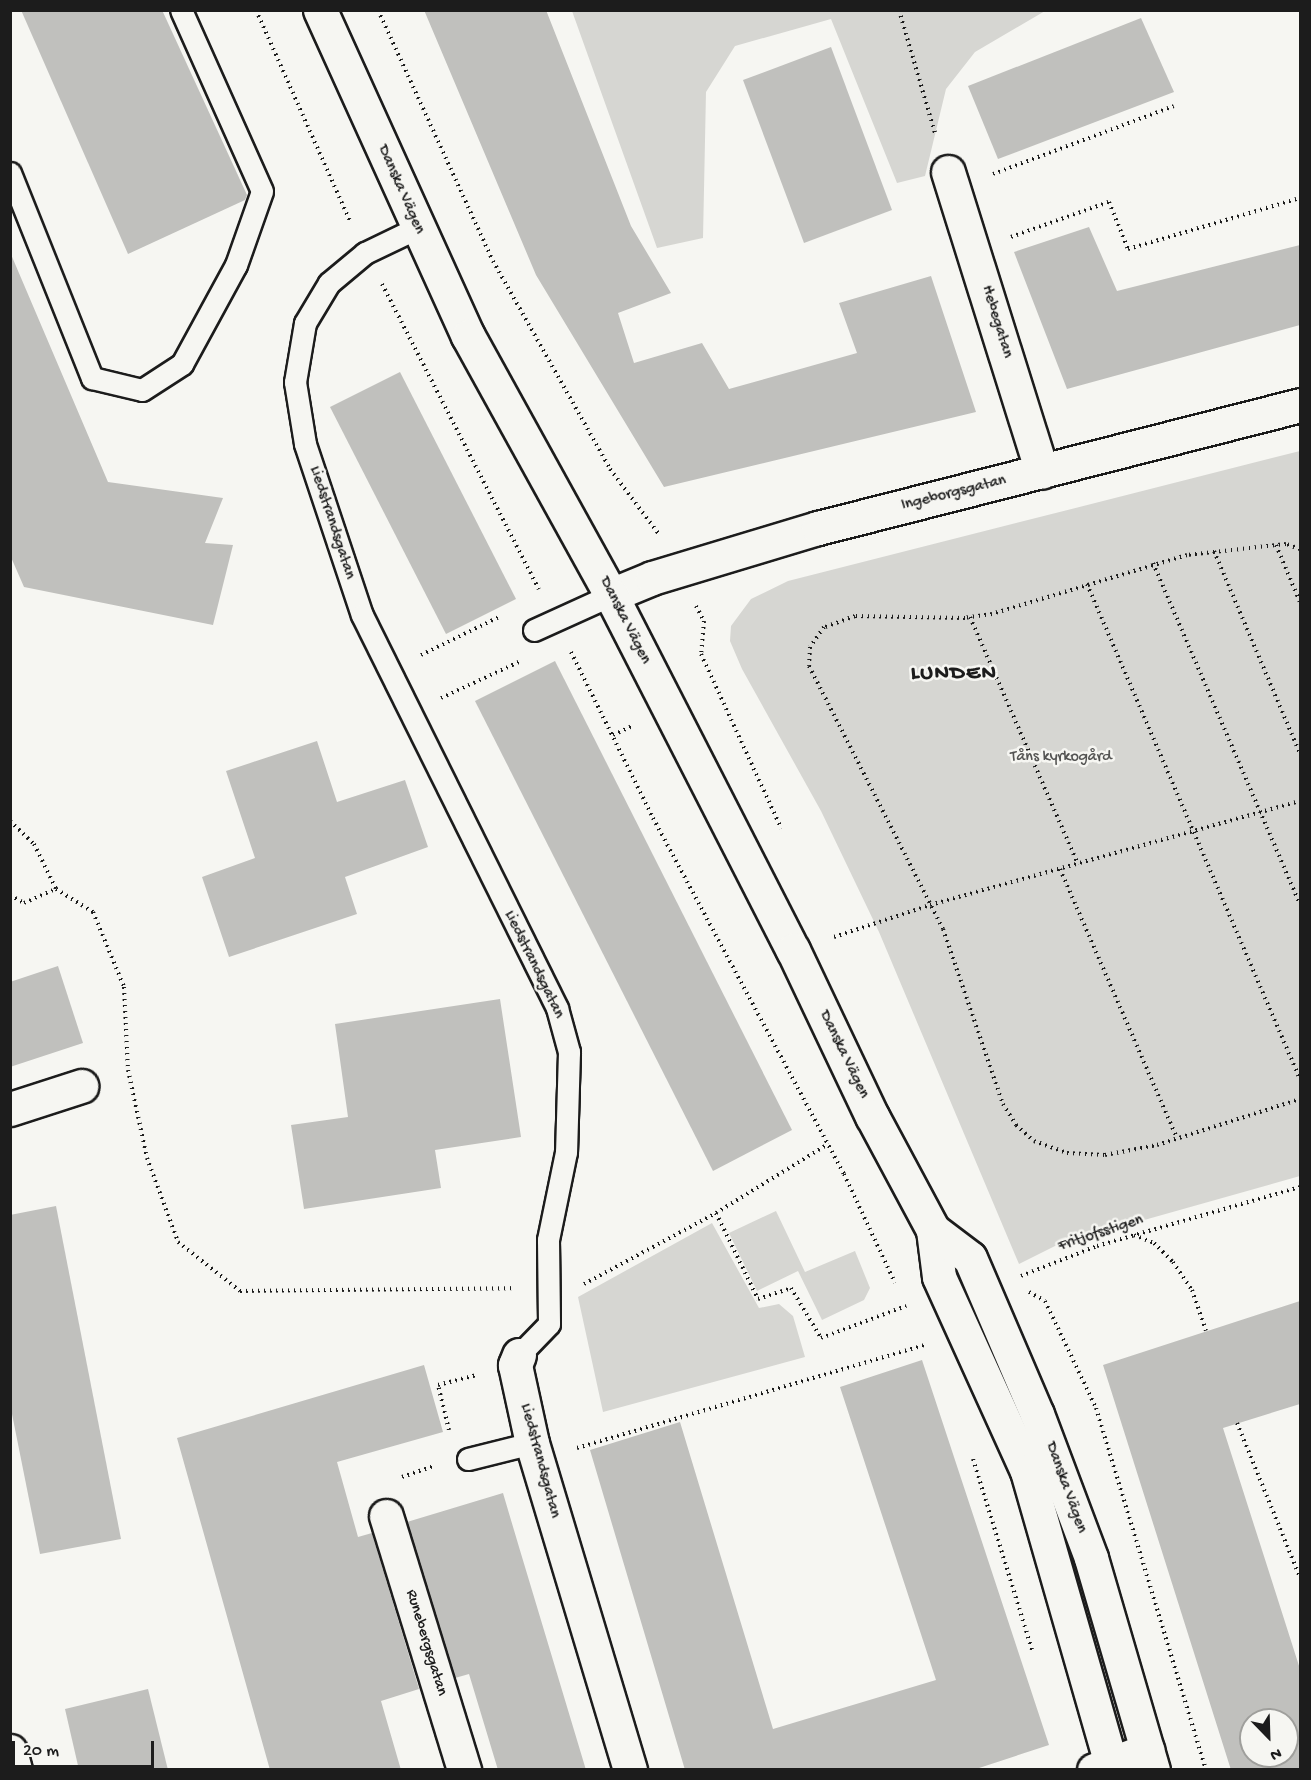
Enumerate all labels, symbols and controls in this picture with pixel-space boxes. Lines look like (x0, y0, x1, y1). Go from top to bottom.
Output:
street label: Danska Vägen (372, 143, 428, 237)
street label: Hebegatan (976, 283, 1016, 361)
street label: Liedstrandsgatan (304, 464, 358, 582)
street label: Ingeborgsgatan (900, 472, 1008, 516)
street label: Danska Vägen (594, 574, 654, 668)
district label: LUNDEN (911, 662, 997, 688)
park label: Tåns kyrkogård (1010, 748, 1112, 768)
street label: Liedstrandsgatan (499, 908, 567, 1022)
street label: Danska Vägen (813, 1008, 873, 1102)
street label: Fritjofsstigen (1056, 1211, 1146, 1257)
street label: Liedstrandsgatan (514, 1402, 564, 1520)
street label: Danska Vägen (1040, 1440, 1090, 1536)
street label: Runebergsgatan (400, 1588, 450, 1698)
north arrow (1239, 1708, 1299, 1768)
scale bar (15, 1729, 158, 1767)
text: 20 m (23, 1741, 59, 1762)
text: N (1267, 1742, 1284, 1764)

